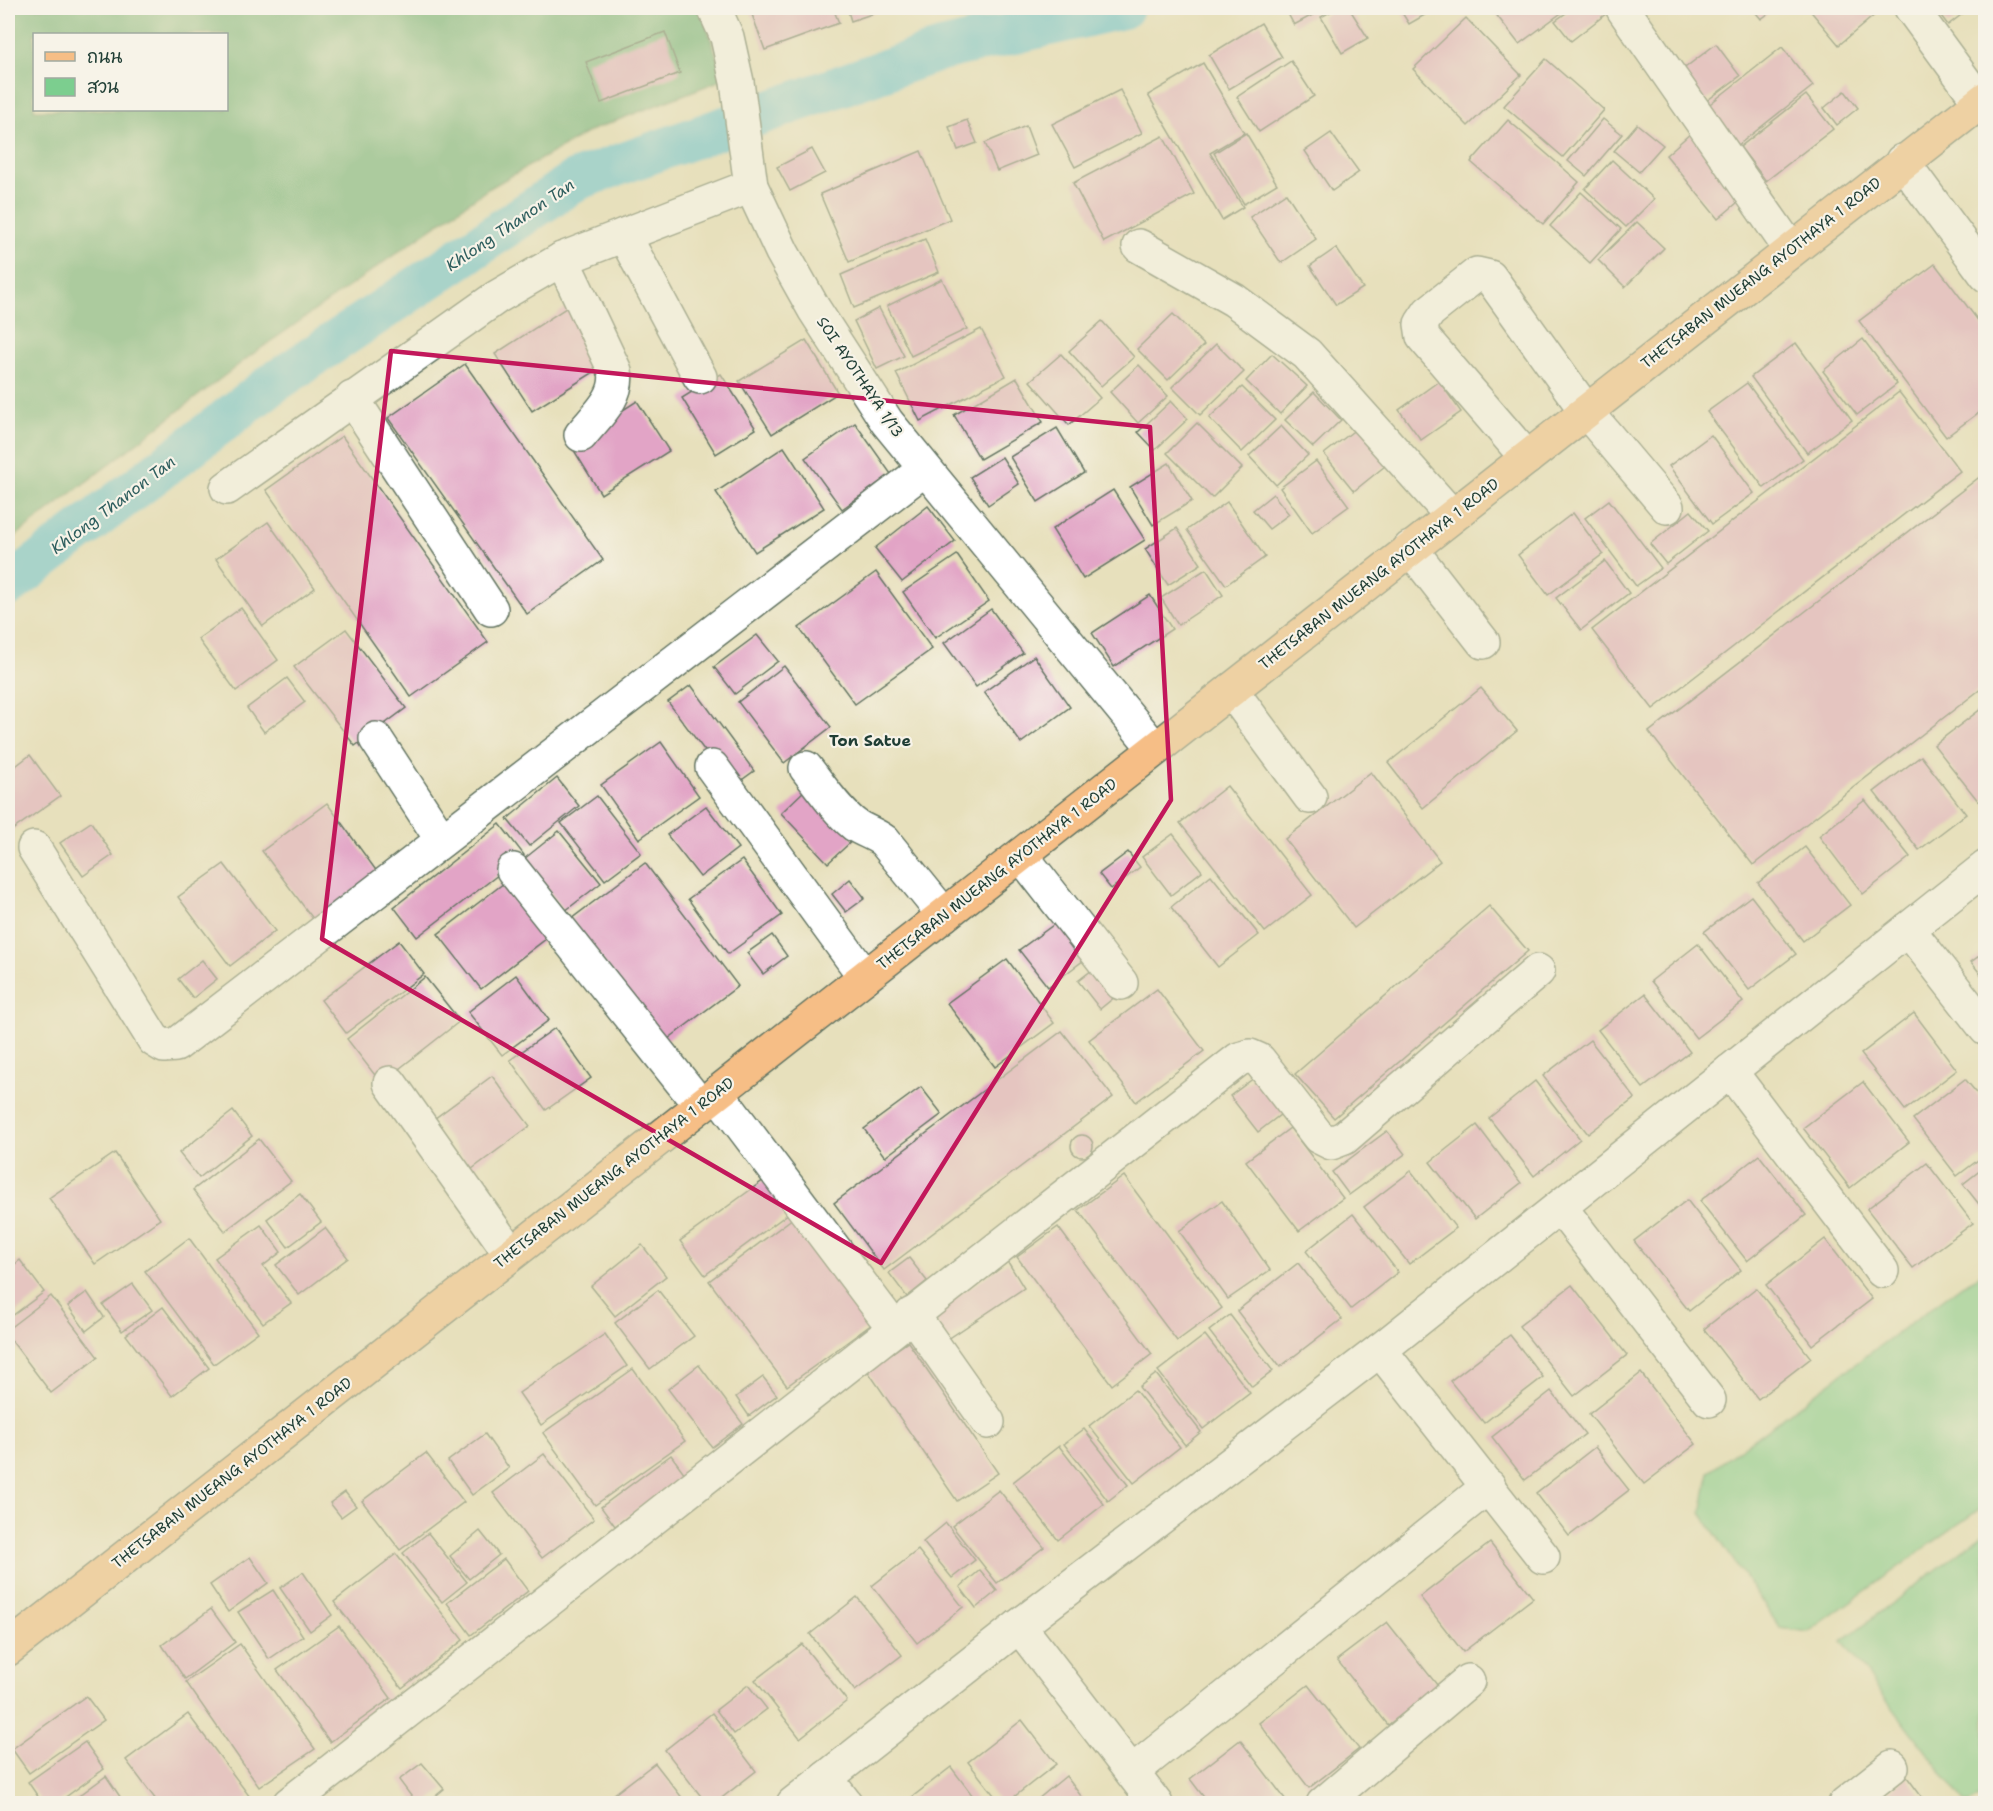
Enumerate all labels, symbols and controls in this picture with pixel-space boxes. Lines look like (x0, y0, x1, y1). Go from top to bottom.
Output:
legend (33, 33, 228, 111)
text: ถนน (87, 45, 122, 69)
text: สวน (87, 75, 119, 99)
street label: THETSABAN MUEANG AYOTHAYA 1 ROAD (1637, 173, 1885, 373)
water label: Khlong Thanon Tan (442, 174, 578, 276)
street label: SOI AYOTHAYA 1/13 (812, 313, 908, 441)
water label: Khlong Thanon Tan (46, 451, 180, 559)
street label: THETSABAN MUEANG AYOTHAYA 1 ROAD (1255, 474, 1503, 674)
district label: Ton Satue (829, 730, 911, 751)
street label: THETSABAN MUEANG AYOTHAYA 1 ROAD (873, 774, 1121, 974)
street label: THETSABAN MUEANG AYOTHAYA 1 ROAD (490, 1073, 738, 1273)
street label: THETSABAN MUEANG AYOTHAYA 1 ROAD (108, 1373, 356, 1573)

